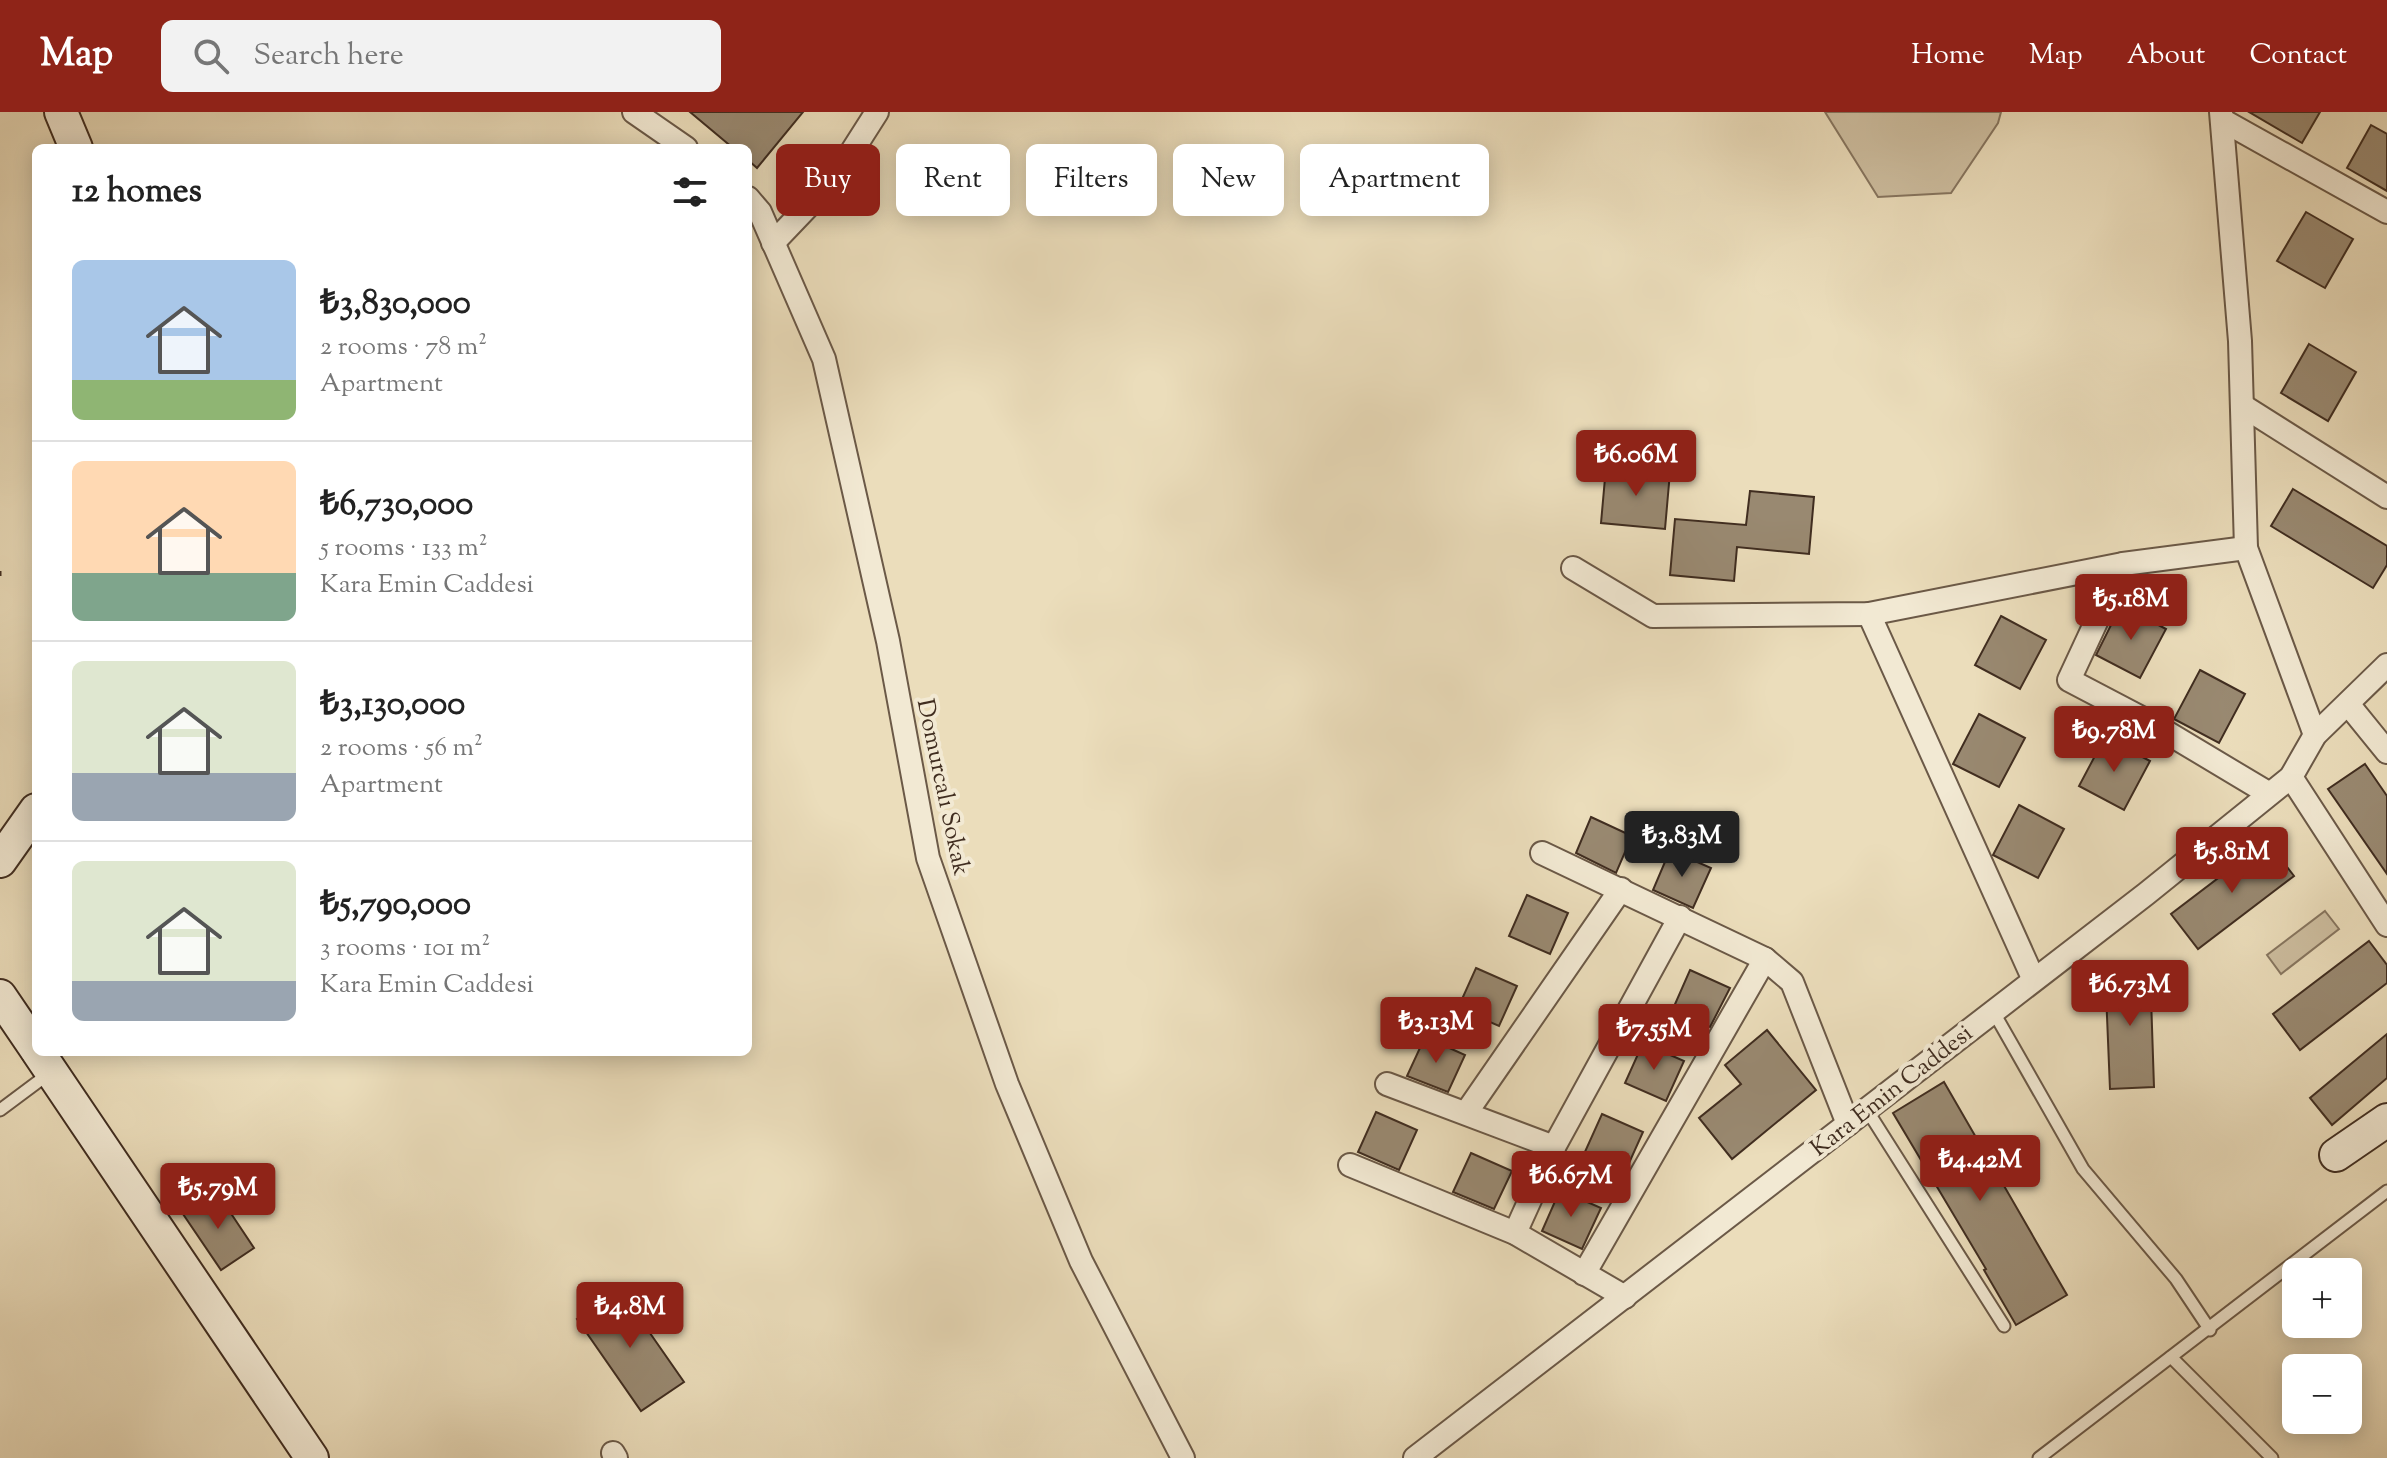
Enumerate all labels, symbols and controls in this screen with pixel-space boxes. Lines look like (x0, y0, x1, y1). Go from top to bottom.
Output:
search box (161, 20, 721, 92)
text: Map (40, 29, 113, 83)
icon: search (189, 34, 233, 78)
text: Search here (253, 35, 404, 78)
text: Home (1911, 36, 1985, 76)
text: Map (2029, 36, 2083, 76)
text: About (2127, 36, 2205, 76)
text: Contact (2249, 36, 2347, 76)
chip: Buy (776, 144, 880, 216)
chip: Rent (896, 144, 1010, 216)
chip: Filters (1026, 144, 1157, 216)
chip: New (1173, 144, 1284, 216)
chip: Apartment (1300, 144, 1489, 216)
text: 12 homes (72, 168, 202, 217)
icon: filters (668, 170, 712, 214)
text: ₺3,830,000 (320, 280, 471, 329)
icon: home (136, 292, 232, 388)
text: 2 rooms · 78 m² (320, 329, 487, 366)
text: Apartment (320, 366, 443, 403)
pin: ₺6.06M (1571, 430, 1701, 498)
text: ₺6.06M (1594, 437, 1678, 474)
text: ₺6,730,000 (320, 481, 473, 530)
icon: home (136, 493, 232, 589)
text: 5 rooms · 133 m² (320, 530, 488, 567)
text: Kara Emin Caddesi (320, 567, 534, 604)
pin: ₺5.18M (2066, 574, 2196, 642)
text: ₺5.18M (2093, 581, 2169, 618)
text: ₺3,130,000 (320, 681, 465, 730)
icon: home (136, 693, 232, 789)
street label: Domurcalı Sokak (907, 696, 977, 879)
pin: ₺9.78M (2049, 706, 2179, 774)
text: ₺9.78M (2072, 713, 2156, 750)
text: 2 rooms · 56 m² (320, 730, 483, 767)
text: Apartment (320, 767, 443, 804)
pin: ₺3.83M (1617, 811, 1747, 879)
text: ₺3.83M (1642, 818, 1722, 855)
pin: ₺5.81M (2167, 827, 2297, 895)
text: ₺5.81M (2194, 834, 2270, 871)
text: ₺5,790,000 (320, 881, 471, 930)
icon: home (136, 893, 232, 989)
text: 3 rooms · 101 m² (320, 930, 490, 967)
pin: ₺6.73M (2065, 960, 2195, 1028)
text: Kara Emin Caddesi (320, 967, 534, 1004)
text: ₺6.73M (2089, 967, 2171, 1004)
pin: ₺3.13M (1371, 997, 1501, 1065)
text: ₺3.13M (1398, 1004, 1474, 1041)
pin: ₺7.55M (1589, 1004, 1719, 1072)
text: ₺7.55M (1616, 1011, 1692, 1048)
street label: Kara Emin Caddesi (1804, 1017, 1981, 1166)
pin: ₺4.42M (1915, 1135, 2045, 1203)
text: ₺4.42M (1938, 1142, 2022, 1179)
pin: ₺6.67M (1506, 1151, 1636, 1219)
text: ₺6.67M (1530, 1158, 1612, 1195)
pin: ₺5.79M (153, 1163, 283, 1231)
text: ₺5.79M (178, 1170, 258, 1207)
map controls (2282, 1258, 2362, 1434)
button: + (2282, 1258, 2362, 1338)
pin: ₺4.8M (574, 1282, 686, 1350)
text: ₺4.8M (594, 1289, 666, 1326)
button: − (2282, 1354, 2362, 1434)

